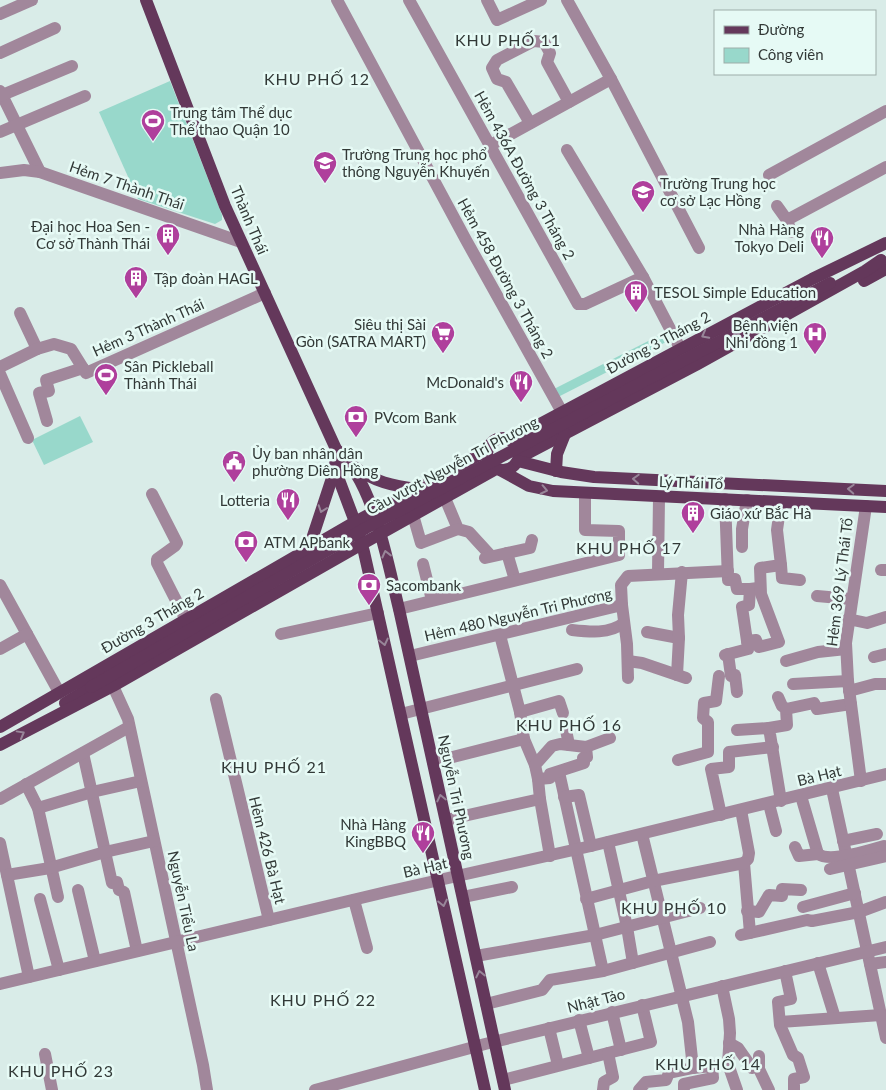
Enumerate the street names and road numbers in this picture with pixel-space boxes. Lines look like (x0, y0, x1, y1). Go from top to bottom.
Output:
street label: Hẻm 436A Đường 3 Tháng 2 (471, 87, 579, 263)
street label: Hẻm 7 Thành Thái (67, 157, 187, 213)
street label: Thành Thái (227, 183, 273, 257)
street label: Hẻm 458 Đường 3 Tháng 2 (454, 195, 558, 361)
street label: Hẻm 3 Thành Thái (89, 294, 207, 360)
street label: Đường 3 Tháng 2 (603, 307, 713, 377)
street label: Cầu vượt Nguyễn Tri Phương (363, 412, 541, 518)
street label: Lý Thái Tổ (659, 472, 723, 492)
street label: Hẻm 369 Lý Thái Tổ (822, 517, 856, 647)
street label: Đường 3 Tháng 2 (98, 583, 206, 657)
street label: Hẻm 480 Nguyễn Tri Phương (422, 584, 614, 644)
street label: Nguyễn Tri Phương (435, 733, 479, 861)
street label: Bà Hạt (795, 761, 844, 789)
street label: Hẻm 426 Bà Hạt (246, 794, 290, 906)
street label: Nguyễn Tiểu La (165, 849, 203, 953)
street label: Bà Hạt (401, 853, 449, 881)
street label: Nhật Tảo (565, 984, 627, 1016)

